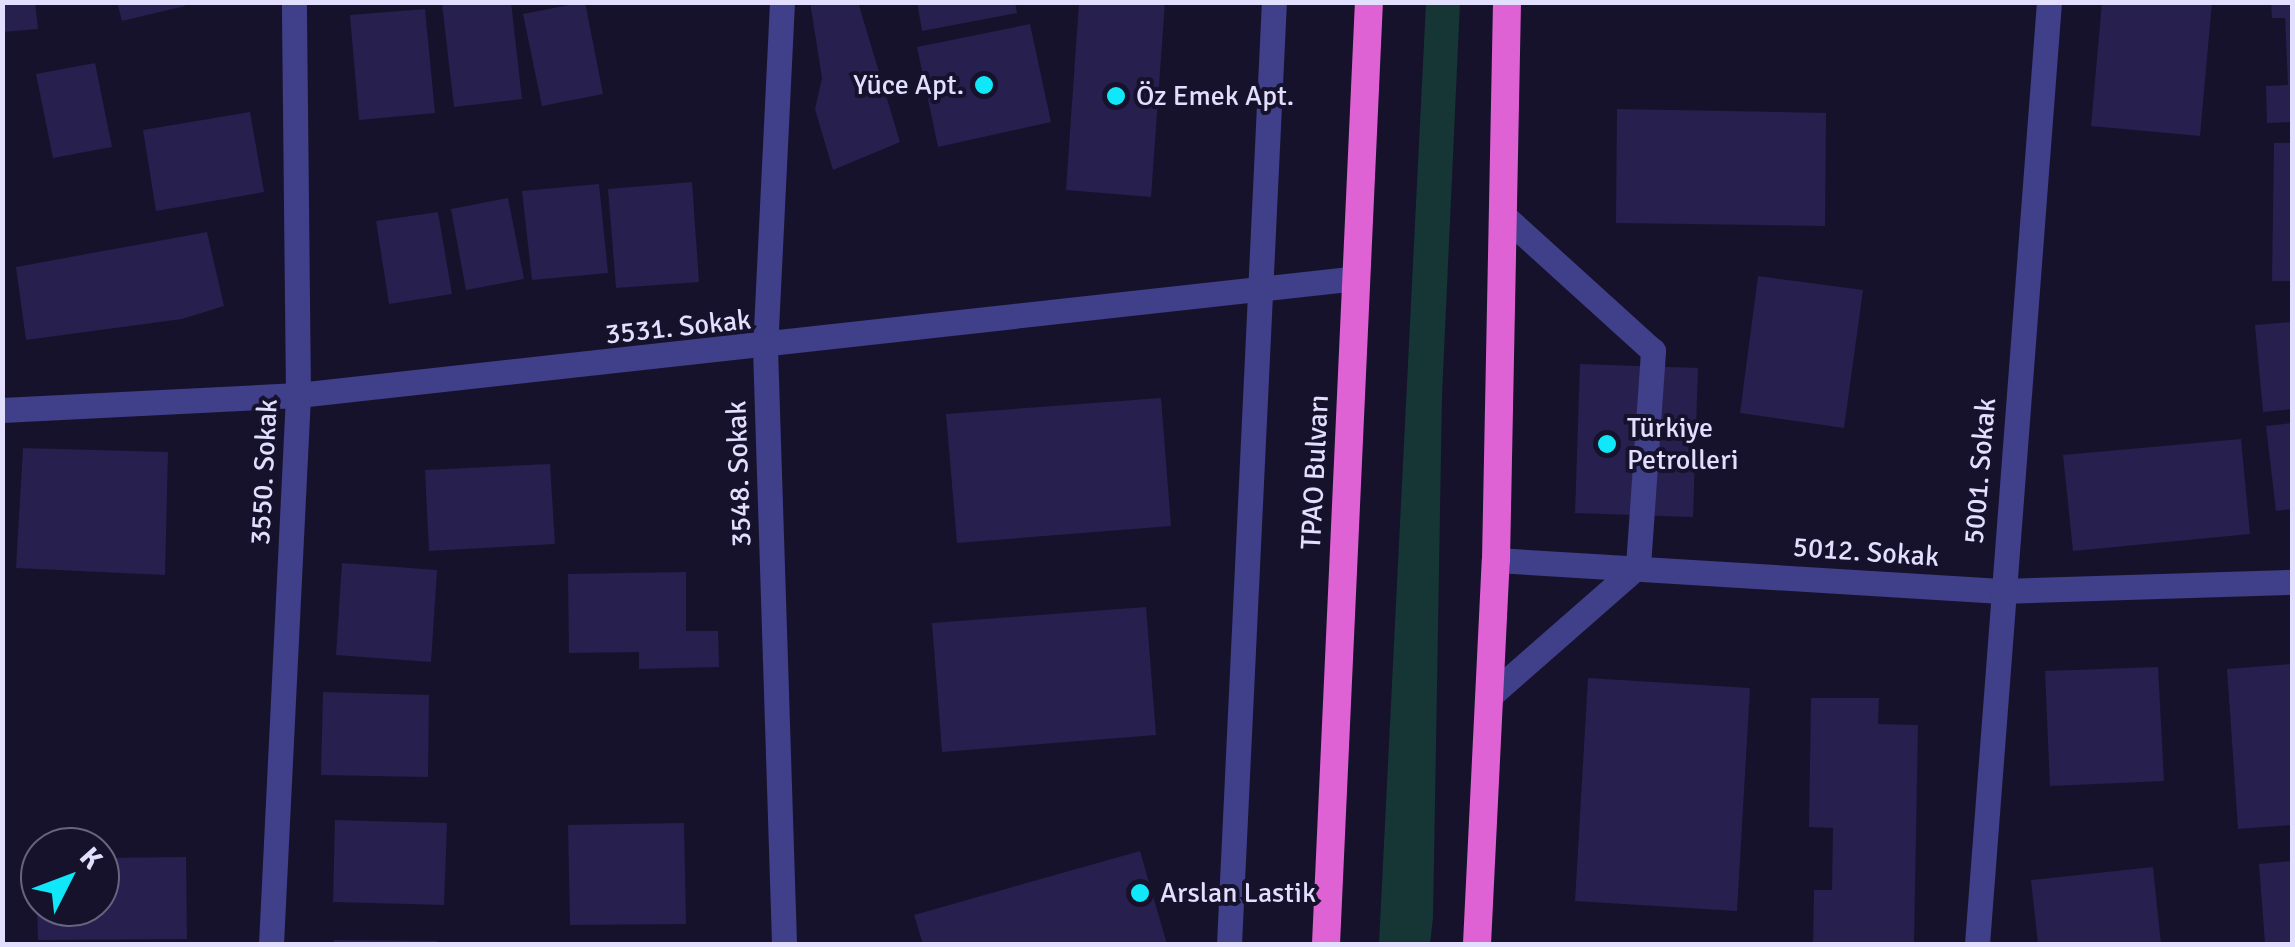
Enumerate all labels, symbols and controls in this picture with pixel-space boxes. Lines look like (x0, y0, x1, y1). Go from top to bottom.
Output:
place label: Yüce Apt. (853, 68, 964, 102)
marker: Yüce Apt. (973, 74, 995, 96)
place label: Öz Emek Apt. (1136, 79, 1294, 113)
marker: Öz Emek Apt. (1105, 85, 1127, 107)
street label: 3531. Sokak (603, 303, 753, 351)
street label: TPAO Bulvarı (1294, 394, 1336, 550)
street label: 5001. Sokak (1957, 397, 2003, 545)
street label: 3550. Sokak (243, 398, 285, 546)
street label: 3548. Sokak (720, 400, 758, 548)
place label: Türkiye Petrolleri (1627, 411, 1739, 477)
marker: Türkiye Petrolleri (1596, 433, 1618, 455)
street label: 5012. Sokak (1792, 530, 1940, 574)
north arrow (20, 827, 120, 927)
text: K (72, 840, 109, 876)
place label: Arslan Lastik (1160, 876, 1316, 910)
marker: Arslan Lastik (1129, 882, 1151, 904)

